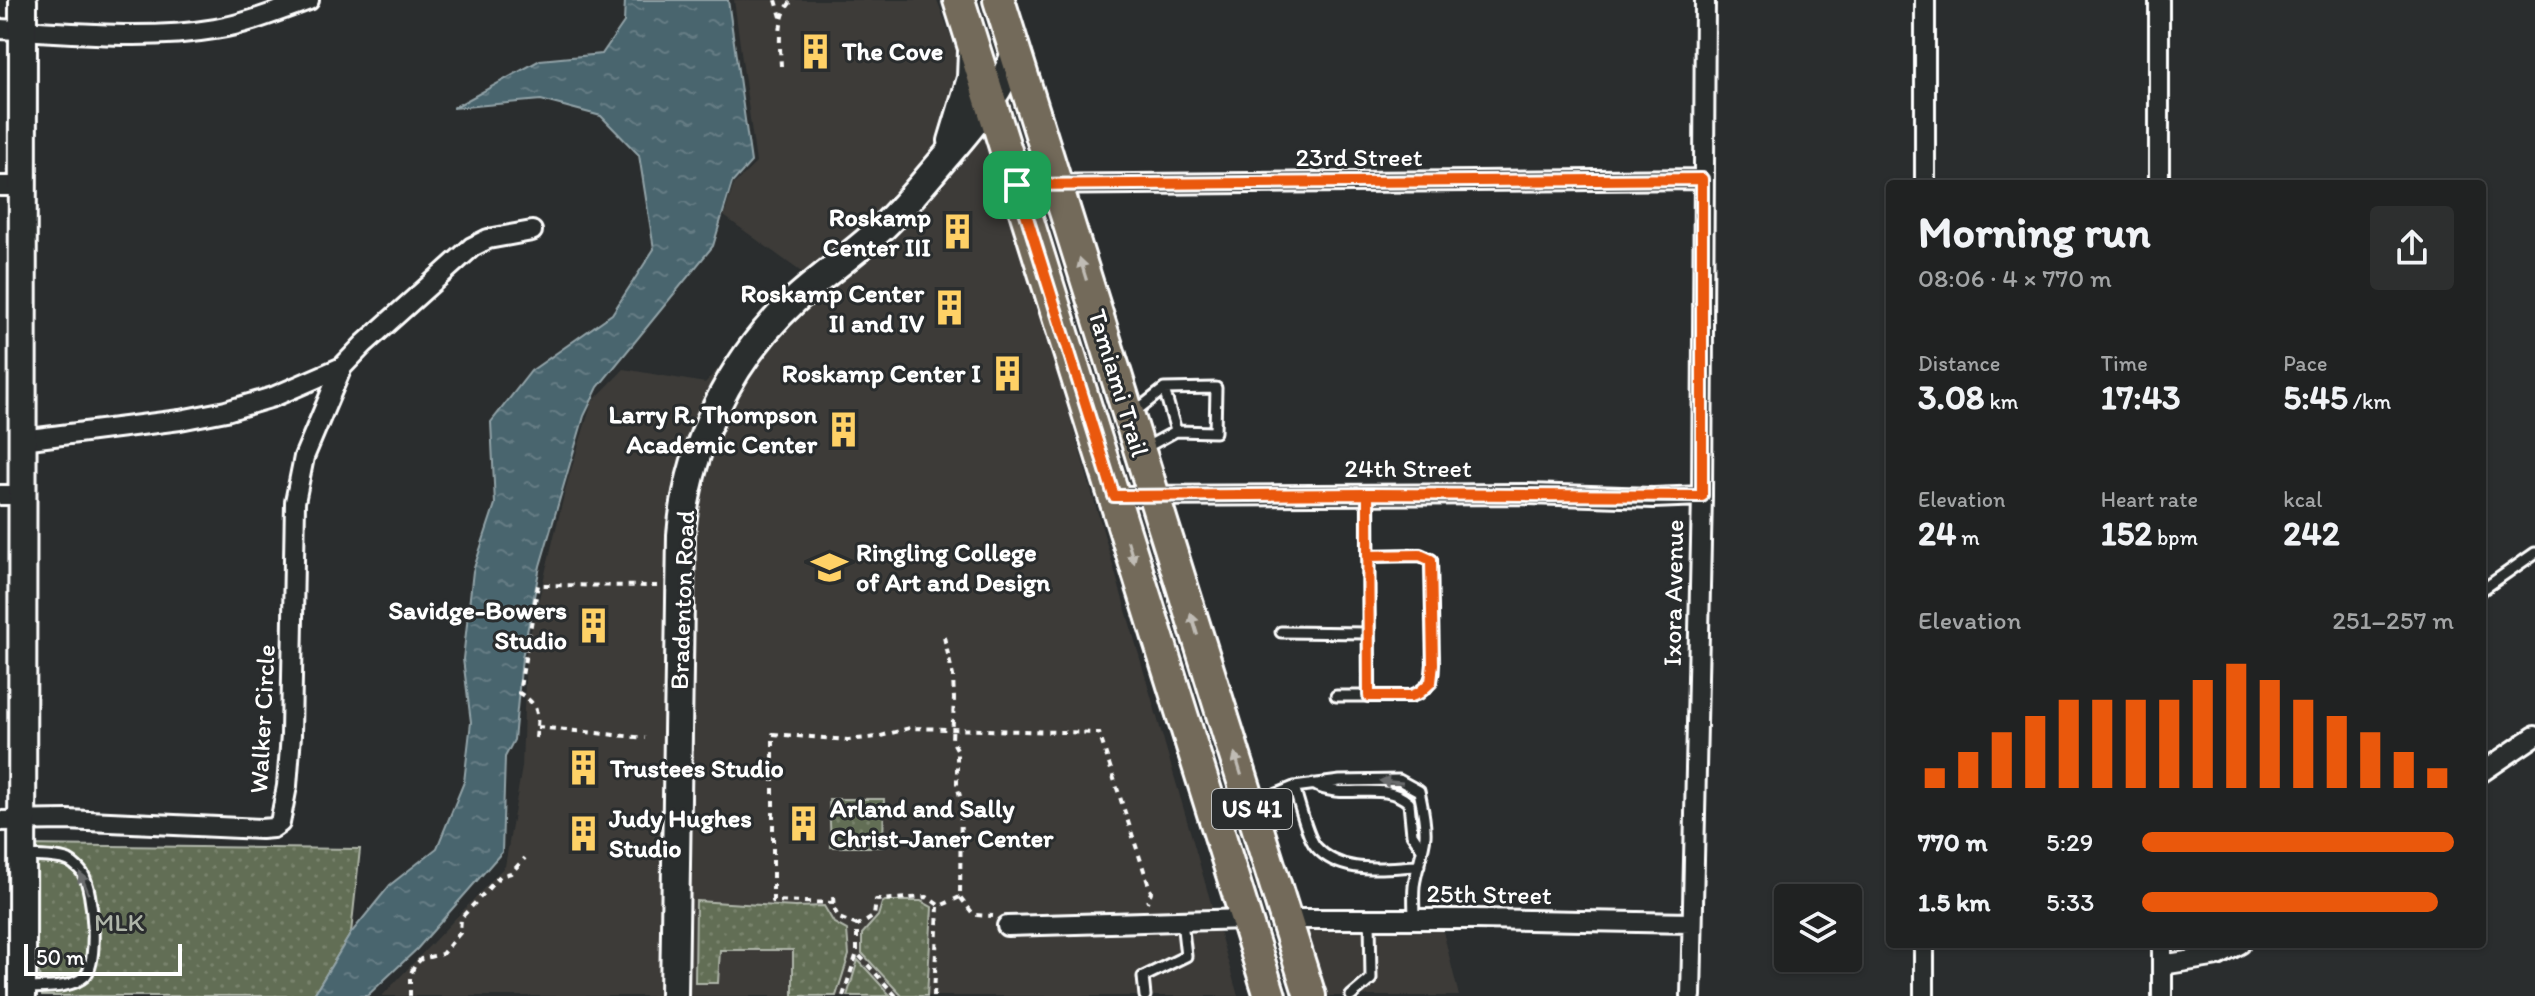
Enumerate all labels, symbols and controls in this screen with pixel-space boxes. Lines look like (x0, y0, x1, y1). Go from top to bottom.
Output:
building icon: The Cove (797, 32, 835, 70)
place label: The Cove (841, 35, 943, 67)
street label: 23rd Street (1295, 141, 1423, 173)
pin (983, 151, 1051, 219)
icon: arrive (995, 163, 1039, 207)
place label: Roskamp Center III (823, 201, 931, 263)
text: Morning run (1918, 205, 2151, 258)
button: share (2370, 206, 2454, 290)
building icon: Roskamp Center III (938, 213, 976, 251)
one-way arrow (1076, 257, 1089, 281)
text: 08:06 · 4 × 770 m (1918, 262, 2112, 294)
place label: Roskamp Center II and IV (740, 277, 925, 339)
building icon: Roskamp Center II and IV (931, 289, 969, 327)
street label: Tamiami Trail (1081, 305, 1157, 461)
text: Distance (1918, 350, 2000, 377)
text: Time (2101, 350, 2148, 377)
text: Pace (2283, 350, 2327, 377)
building icon: Roskamp Center I (988, 354, 1026, 392)
place label: Roskamp Center I (782, 357, 981, 389)
text: 3.08 (1918, 377, 1984, 418)
text: 17:43 (2101, 377, 2181, 418)
text: 5:45 (2283, 377, 2348, 418)
text: km (1984, 388, 2019, 415)
text: /km (2348, 388, 2391, 415)
place label: Larry R. Thompson Academic Center (608, 398, 818, 460)
building icon: Larry R. Thompson Academic Center (824, 410, 862, 448)
street label: 24th Street (1344, 452, 1472, 484)
text: Elevation (1918, 486, 2005, 513)
text: Heart rate (2101, 486, 2198, 513)
text: kcal (2283, 486, 2322, 513)
street label: Bradenton Road (663, 509, 701, 691)
text: 24 (1918, 513, 1956, 554)
text: 152 (2101, 513, 2152, 554)
text: 242 (2283, 513, 2340, 554)
street label: Ixora Avenue (1656, 519, 1690, 667)
text: m (1956, 524, 1980, 551)
text: bpm (2152, 524, 2198, 551)
place label: Ringling College of Art and Design (856, 536, 1050, 598)
one-way arrow (1126, 540, 1138, 564)
school or university icon: Ringling College of Art and Design (811, 548, 849, 586)
place label: Savidge-Bowers Studio (388, 594, 567, 656)
text: Elevation (1918, 604, 2021, 636)
text: 251–257 m (2332, 604, 2454, 636)
building icon: Savidge-Bowers Studio (574, 606, 612, 644)
one-way arrow (1187, 612, 1200, 636)
street label: Walker Circle (242, 644, 282, 794)
building icon: Trustees Studio (565, 749, 603, 787)
place label: Trustees Studio (609, 752, 784, 784)
one-way arrow (1231, 752, 1243, 776)
one-way arrow (1378, 775, 1403, 788)
road number: US 41 (1212, 789, 1292, 829)
place label: Arland and Sally Christ-Janer Center (829, 792, 1054, 854)
place label: Judy Hughes Studio (608, 802, 752, 864)
building icon: Arland and Sally Christ-Janer Center (785, 804, 823, 842)
building icon: Judy Hughes Studio (564, 814, 602, 852)
text: 770 m (1918, 826, 1988, 858)
text: 5:29 (2046, 826, 2093, 858)
one-way arrow (77, 870, 90, 894)
street label: 25th Street (1426, 877, 1552, 911)
map controls (1774, 884, 1862, 972)
button: layers (1774, 884, 1862, 972)
text: 1.5 km (1918, 886, 1990, 918)
text: 5:33 (2046, 886, 2094, 918)
park label: MLK (94, 906, 144, 938)
scale bar (24, 940, 182, 976)
text: 50 m (36, 944, 85, 971)

